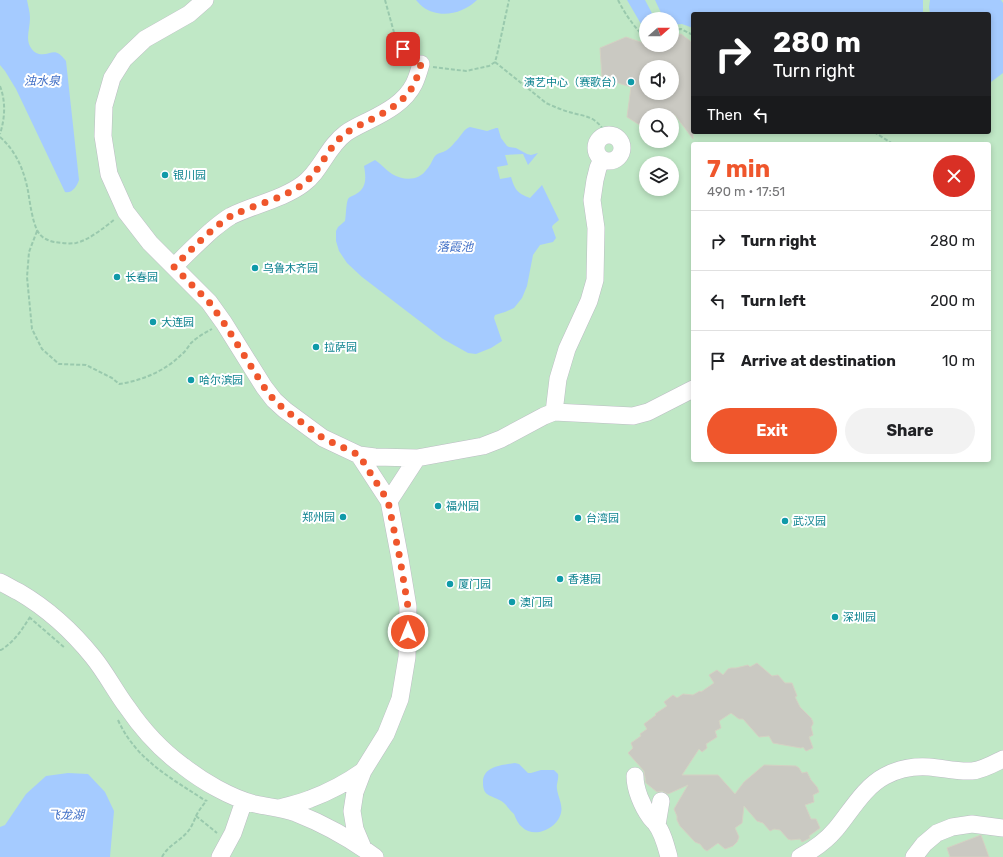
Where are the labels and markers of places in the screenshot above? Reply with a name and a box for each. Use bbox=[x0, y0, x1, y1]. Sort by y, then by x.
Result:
pin bbox=[386, 32, 420, 66]
place label: 演艺中心（赛歌台） bbox=[524, 76, 623, 89]
marker: 演艺中心（赛歌台） bbox=[626, 77, 636, 87]
place label: 银川园 bbox=[173, 169, 206, 182]
marker: 银川园 bbox=[160, 170, 170, 180]
place label: 乌鲁木齐园 bbox=[263, 262, 318, 275]
marker: 乌鲁木齐园 bbox=[250, 263, 260, 273]
place label: 长春园 bbox=[125, 271, 158, 284]
marker: 长春园 bbox=[112, 272, 122, 282]
place label: 大连园 bbox=[161, 316, 194, 329]
marker: 大连园 bbox=[148, 317, 158, 327]
place label: 拉萨园 bbox=[324, 341, 357, 354]
marker: 拉萨园 bbox=[311, 342, 321, 352]
place label: 哈尔滨园 bbox=[199, 374, 243, 387]
marker: 哈尔滨园 bbox=[186, 375, 196, 385]
place label: 福州园 bbox=[446, 500, 479, 513]
marker: 福州园 bbox=[433, 501, 443, 511]
place label: 郑州园 bbox=[302, 511, 335, 524]
marker: 郑州园 bbox=[338, 512, 348, 522]
place label: 台湾园 bbox=[586, 512, 619, 525]
marker: 台湾园 bbox=[573, 513, 583, 523]
place label: 武汉园 bbox=[793, 515, 826, 528]
marker: 武汉园 bbox=[780, 516, 790, 526]
place label: 香港园 bbox=[568, 573, 601, 586]
marker: 香港园 bbox=[555, 574, 565, 584]
place label: 厦门园 bbox=[458, 578, 491, 591]
marker: 厦门园 bbox=[445, 579, 455, 589]
place label: 澳门园 bbox=[520, 596, 553, 609]
marker: 澳门园 bbox=[507, 597, 517, 607]
place label: 深圳园 bbox=[843, 611, 876, 624]
marker: 深圳园 bbox=[830, 612, 840, 622]

